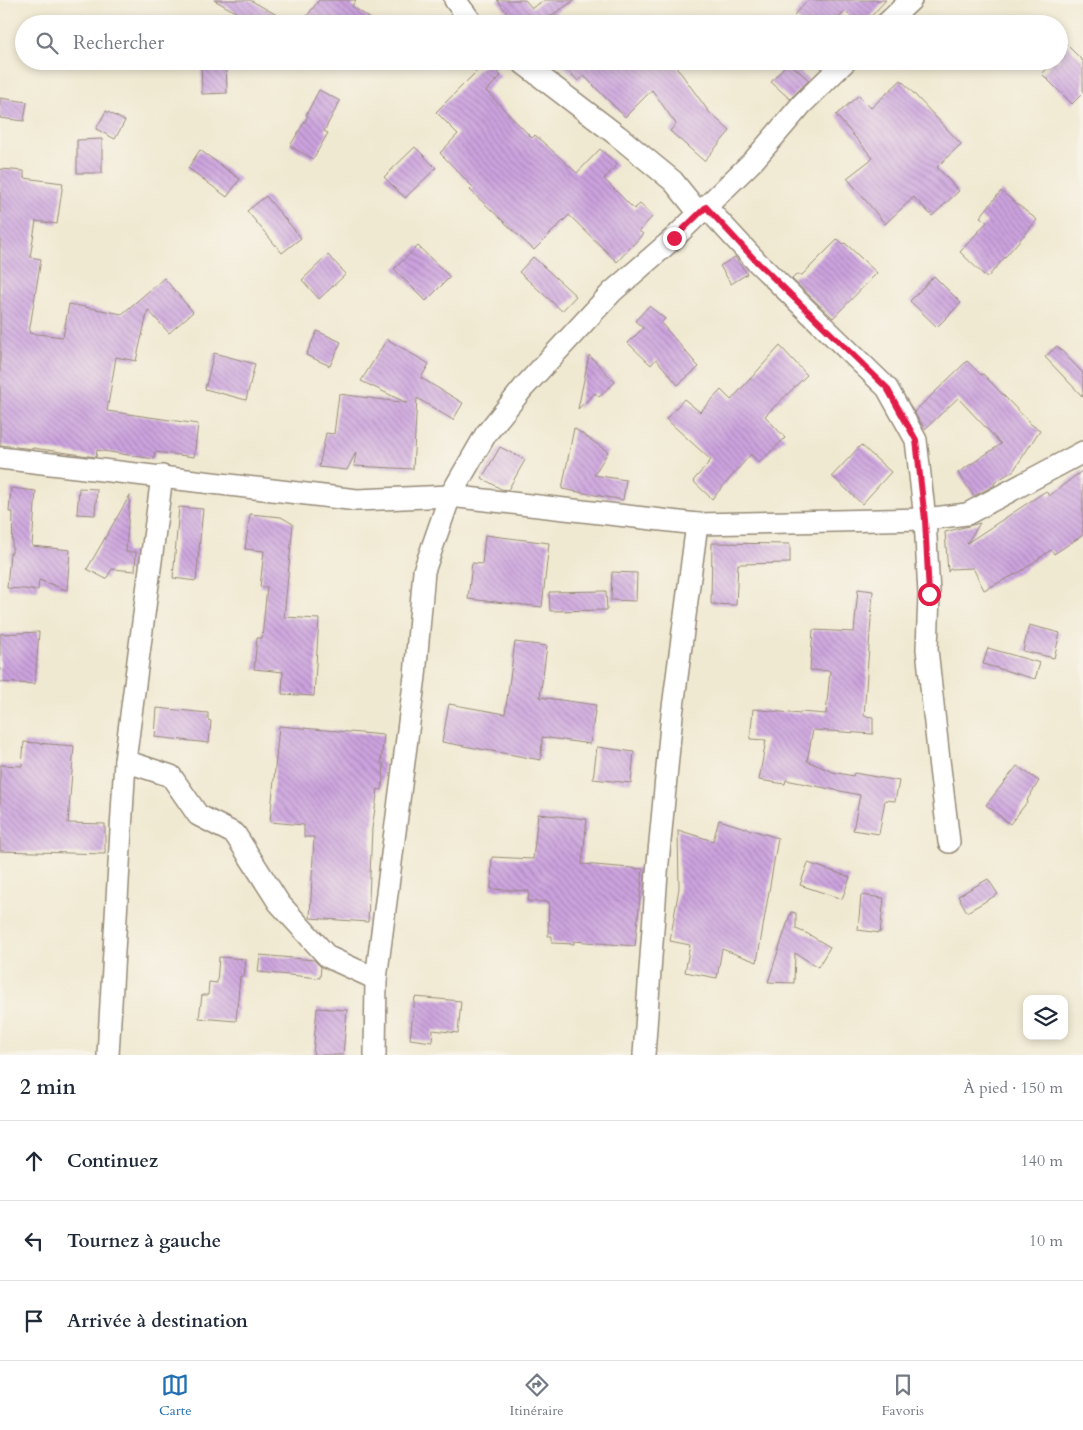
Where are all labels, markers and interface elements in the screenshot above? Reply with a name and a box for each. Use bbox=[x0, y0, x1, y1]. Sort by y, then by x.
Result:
search box bbox=[15, 15, 1068, 70]
icon: search bbox=[33, 29, 61, 57]
text: Rechercher bbox=[73, 30, 164, 56]
route end bbox=[663, 227, 686, 250]
route start bbox=[918, 583, 941, 606]
map controls bbox=[1023, 995, 1068, 1040]
button: layers bbox=[1023, 995, 1068, 1040]
text: 2 min bbox=[20, 1073, 76, 1102]
text: À pied · 150 m bbox=[963, 1077, 1063, 1099]
icon: ahead bbox=[20, 1147, 48, 1175]
text: Continuez bbox=[67, 1148, 158, 1174]
text: 140 m bbox=[1021, 1150, 1063, 1172]
icon: left bbox=[20, 1227, 48, 1255]
text: Tournez à gauche bbox=[67, 1228, 221, 1254]
text: 10 m bbox=[1029, 1230, 1063, 1252]
icon: arrive bbox=[20, 1307, 48, 1335]
text: Arrivée à destination bbox=[67, 1308, 248, 1334]
tab: Carte bbox=[159, 1371, 192, 1420]
tab: Itinéraire bbox=[510, 1371, 564, 1420]
tab: Favoris bbox=[882, 1371, 924, 1420]

